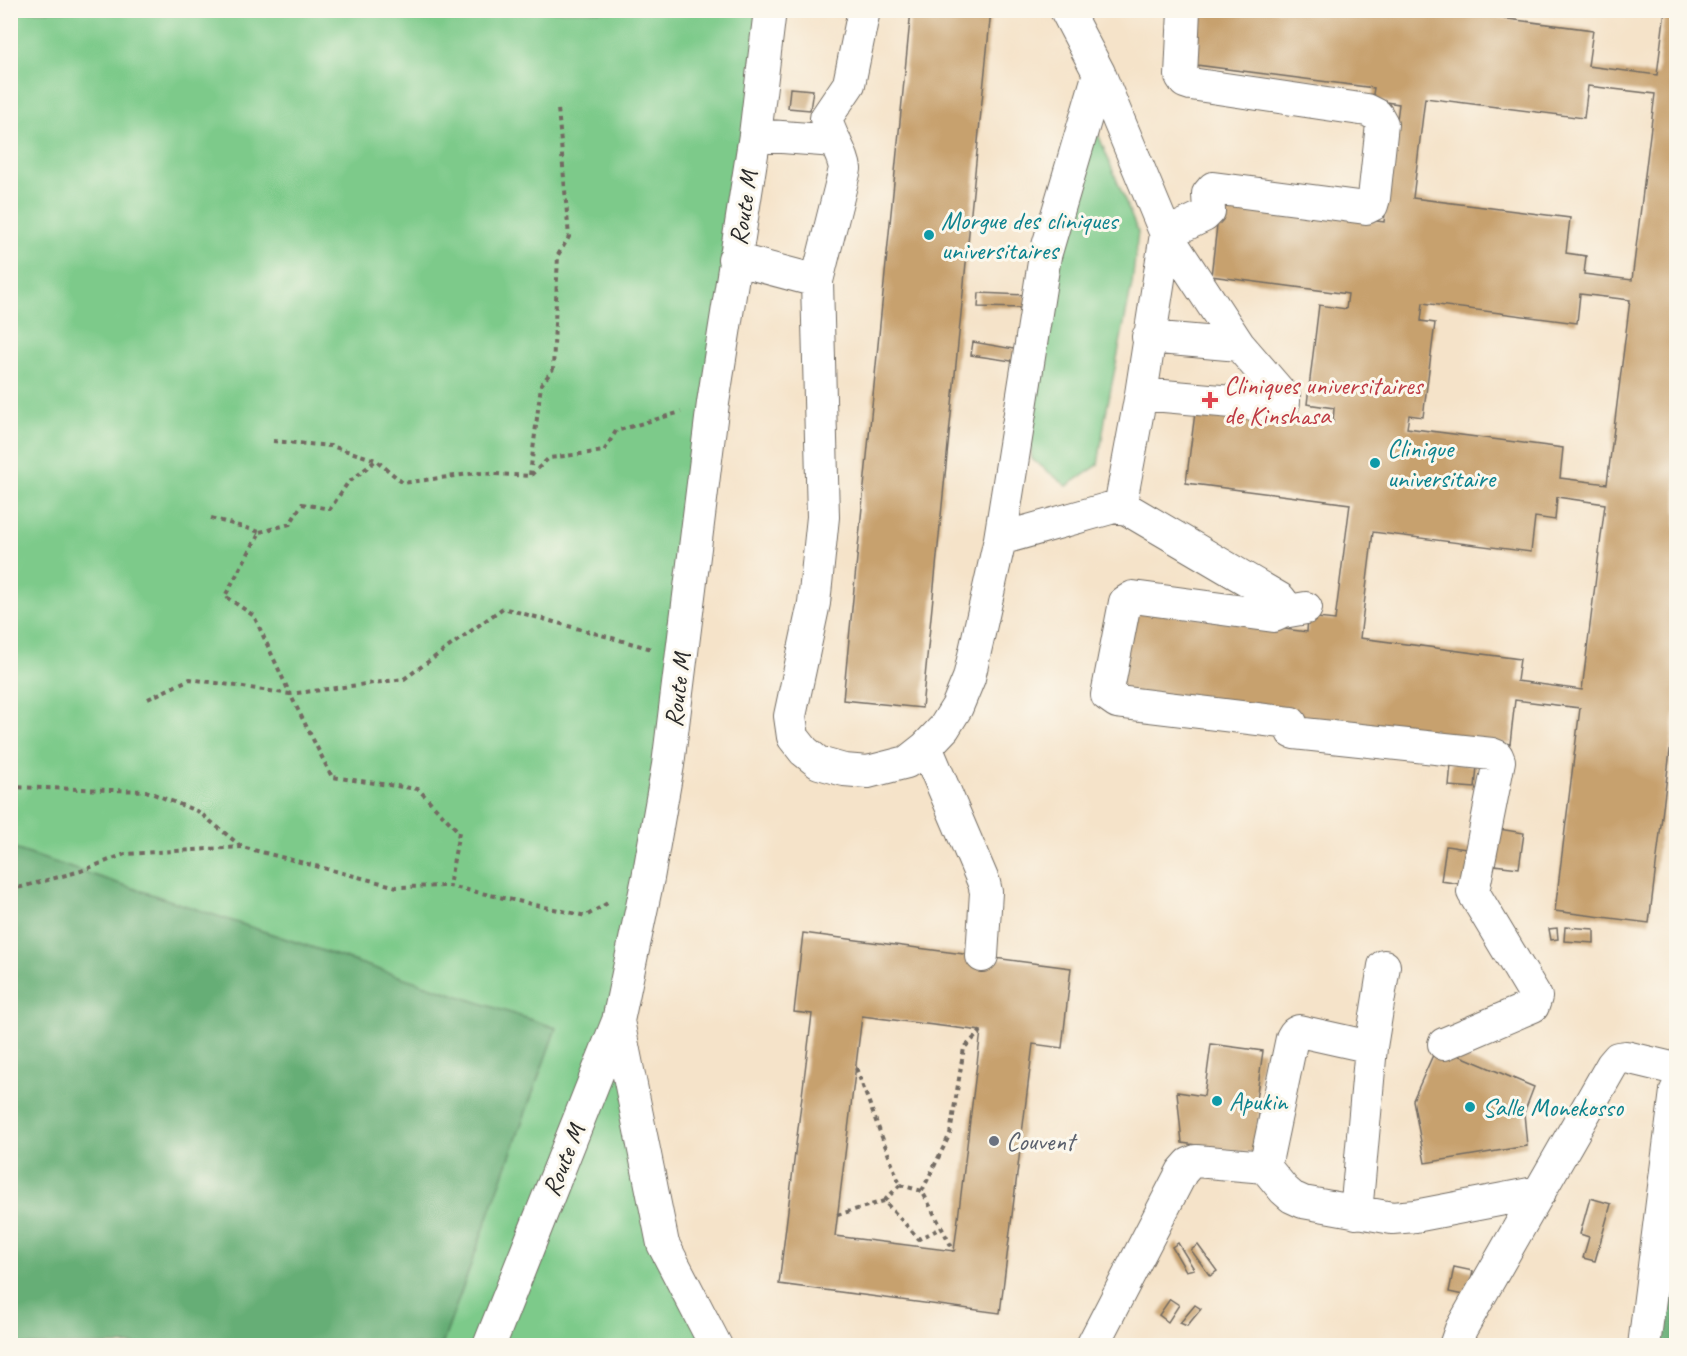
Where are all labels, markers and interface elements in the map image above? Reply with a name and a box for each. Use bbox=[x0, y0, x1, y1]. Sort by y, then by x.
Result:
street label: Route M bbox=[721, 166, 766, 247]
place label: Morgue des cliniques universitaires bbox=[941, 204, 1119, 267]
marker: Morgue des cliniques universitaires bbox=[922, 228, 936, 242]
place label: Cliniques universitaires de Kinshasa bbox=[1224, 369, 1425, 432]
marker: Cliniques universitaires de Kinshasa bbox=[1201, 391, 1219, 409]
place label: Clinique universitaire bbox=[1387, 432, 1498, 495]
marker: Clinique universitaire bbox=[1368, 456, 1382, 470]
street label: Route M bbox=[657, 649, 699, 729]
place label: Apukin bbox=[1229, 1085, 1289, 1118]
place label: Salle Monekosso bbox=[1482, 1091, 1625, 1124]
marker: Apukin bbox=[1210, 1094, 1224, 1108]
marker: Salle Monekosso bbox=[1463, 1100, 1477, 1114]
street label: Route M bbox=[534, 1117, 594, 1201]
place label: Couvent bbox=[1006, 1125, 1078, 1158]
marker: Couvent bbox=[987, 1134, 1001, 1148]

